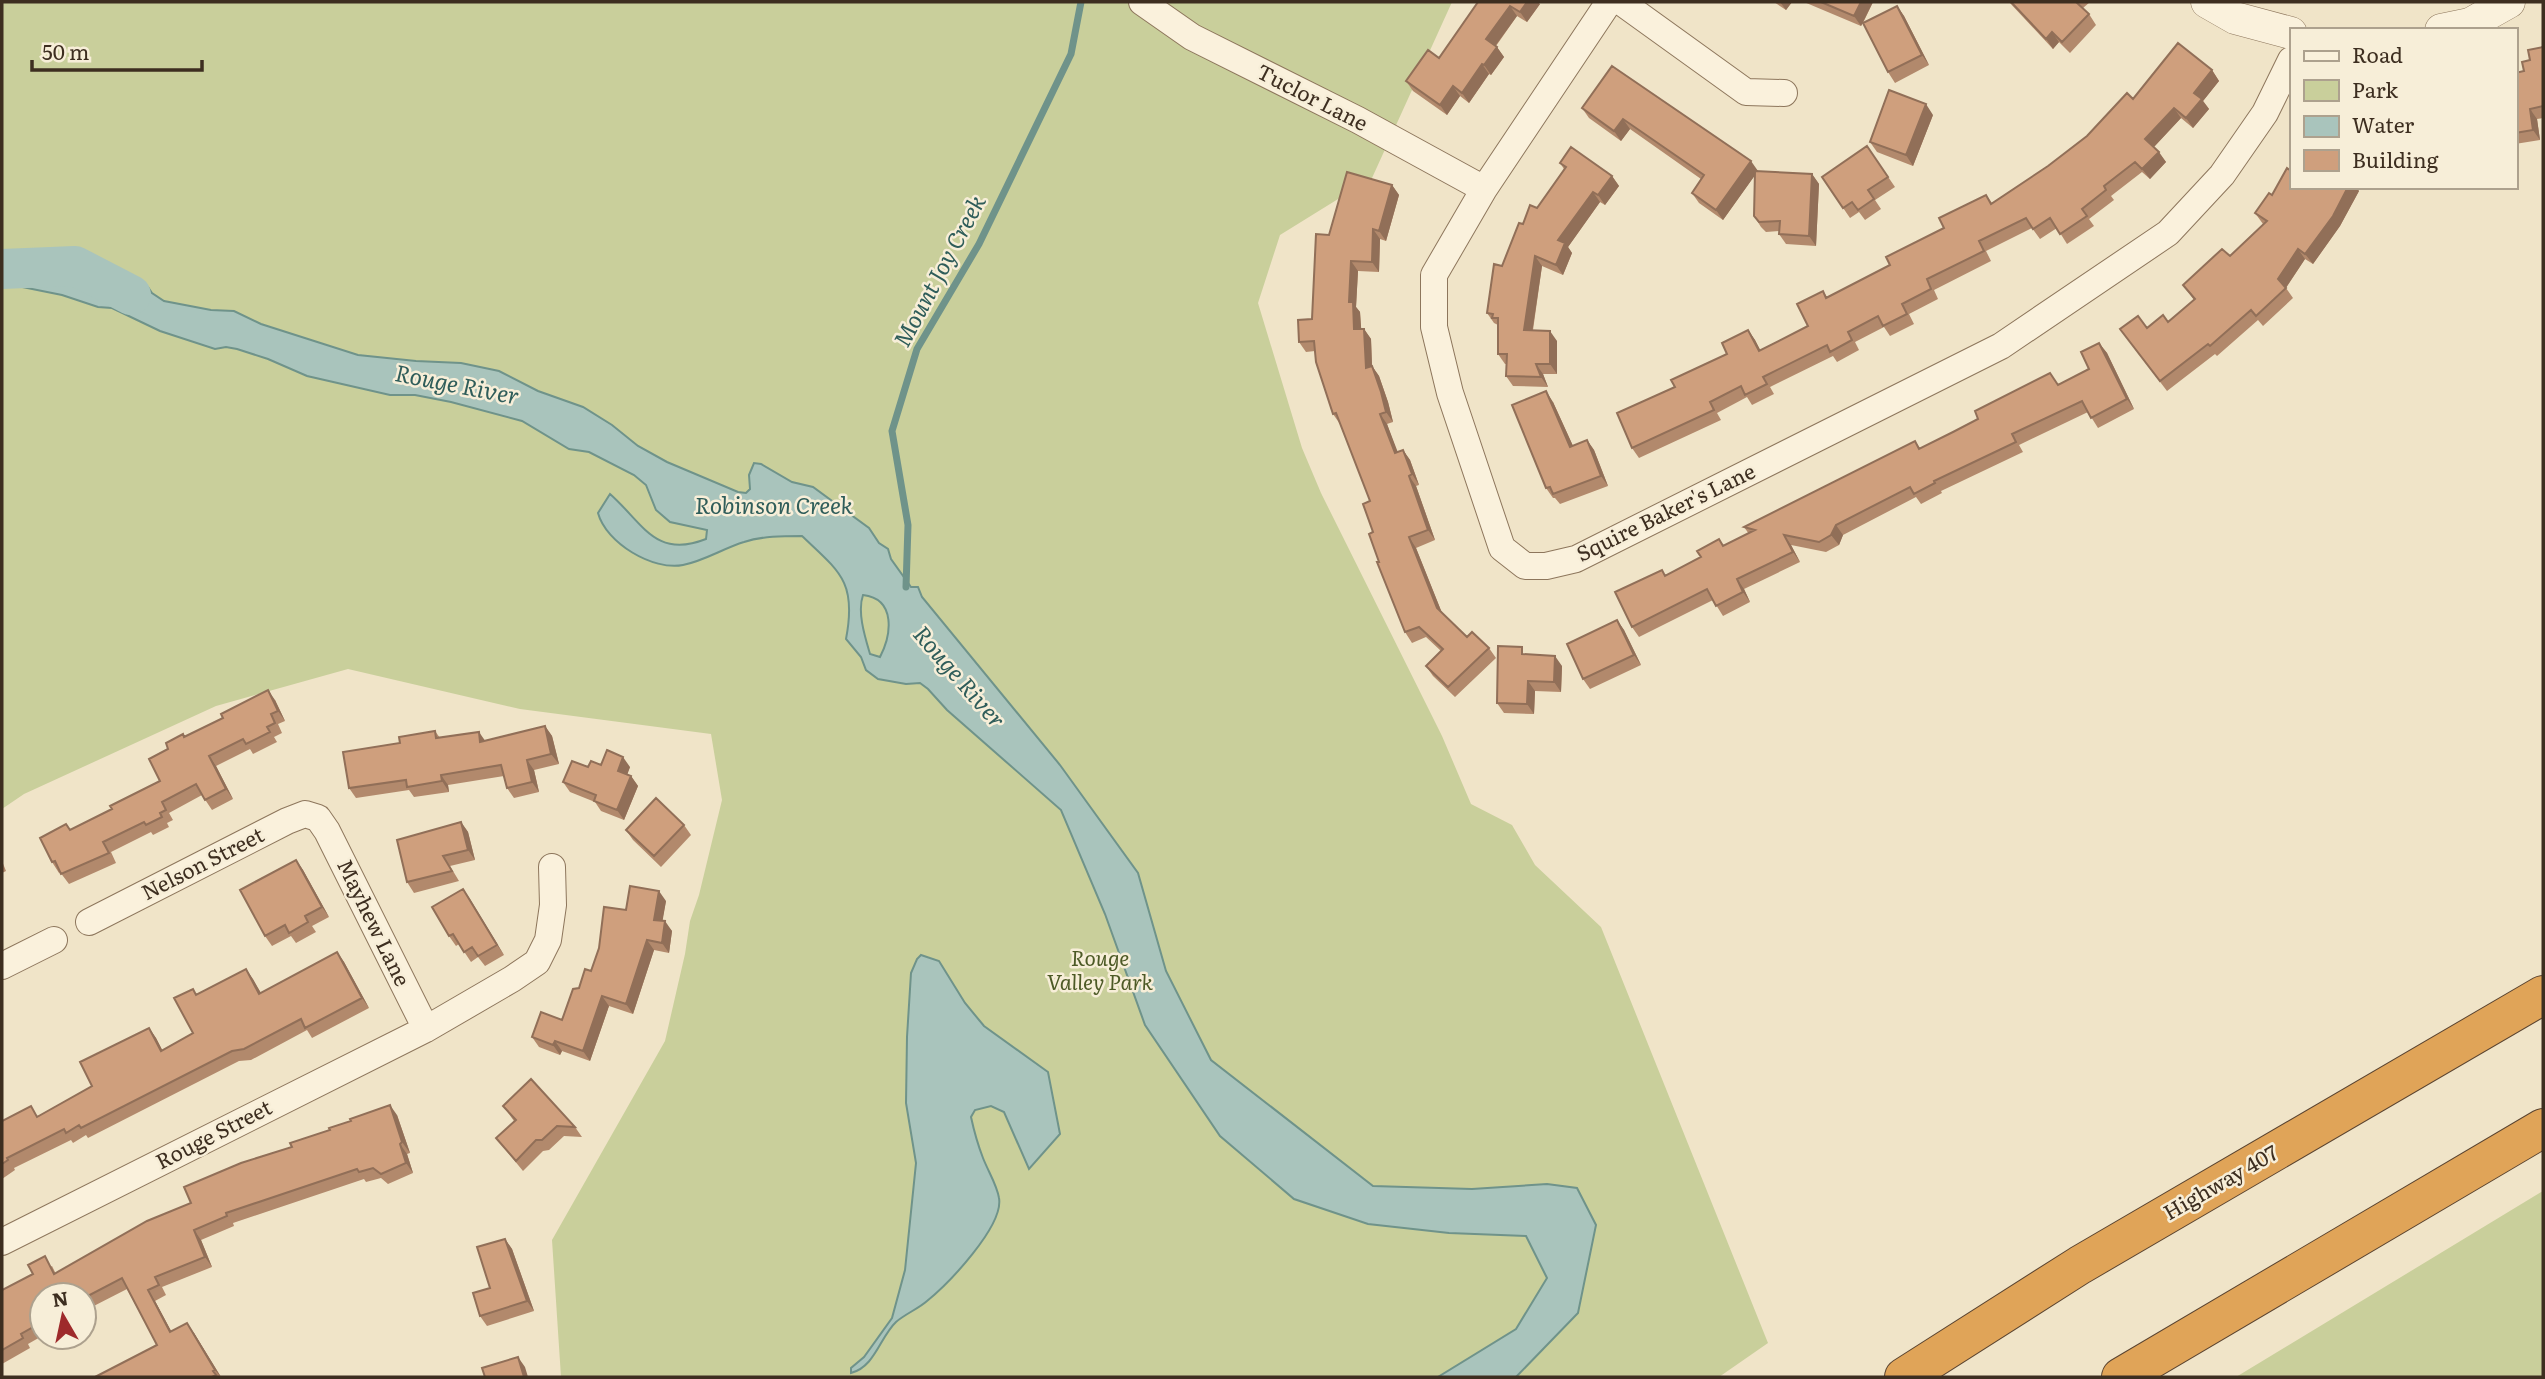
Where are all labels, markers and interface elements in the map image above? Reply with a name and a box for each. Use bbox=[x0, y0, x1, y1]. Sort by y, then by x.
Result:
scale bar bbox=[32, 28, 201, 72]
legend bbox=[2290, 28, 2517, 189]
text: 50 m bbox=[42, 35, 89, 66]
text: Road bbox=[2352, 38, 2403, 69]
street label: Tuclor Lane bbox=[1252, 55, 1374, 137]
text: Park bbox=[2352, 73, 2398, 104]
text: Water bbox=[2352, 108, 2414, 139]
text: Building bbox=[2352, 143, 2439, 174]
water label: Mount Joy Creek bbox=[884, 188, 993, 352]
water label: Rouge River bbox=[392, 354, 522, 412]
street label: Squire Baker's Lane bbox=[1570, 454, 1760, 568]
water label: Robinson Creek bbox=[695, 487, 854, 521]
water label: Rouge River bbox=[906, 617, 1015, 734]
street label: Nelson Street bbox=[135, 817, 269, 906]
street label: Mayhew Lane bbox=[331, 853, 420, 991]
park label: Rouge Valley Park bbox=[1047, 941, 1153, 996]
street label: Rouge Street bbox=[149, 1090, 277, 1175]
street label: Highway 407 bbox=[2157, 1135, 2283, 1226]
north arrow bbox=[28, 1281, 98, 1351]
text: N bbox=[50, 1283, 70, 1313]

